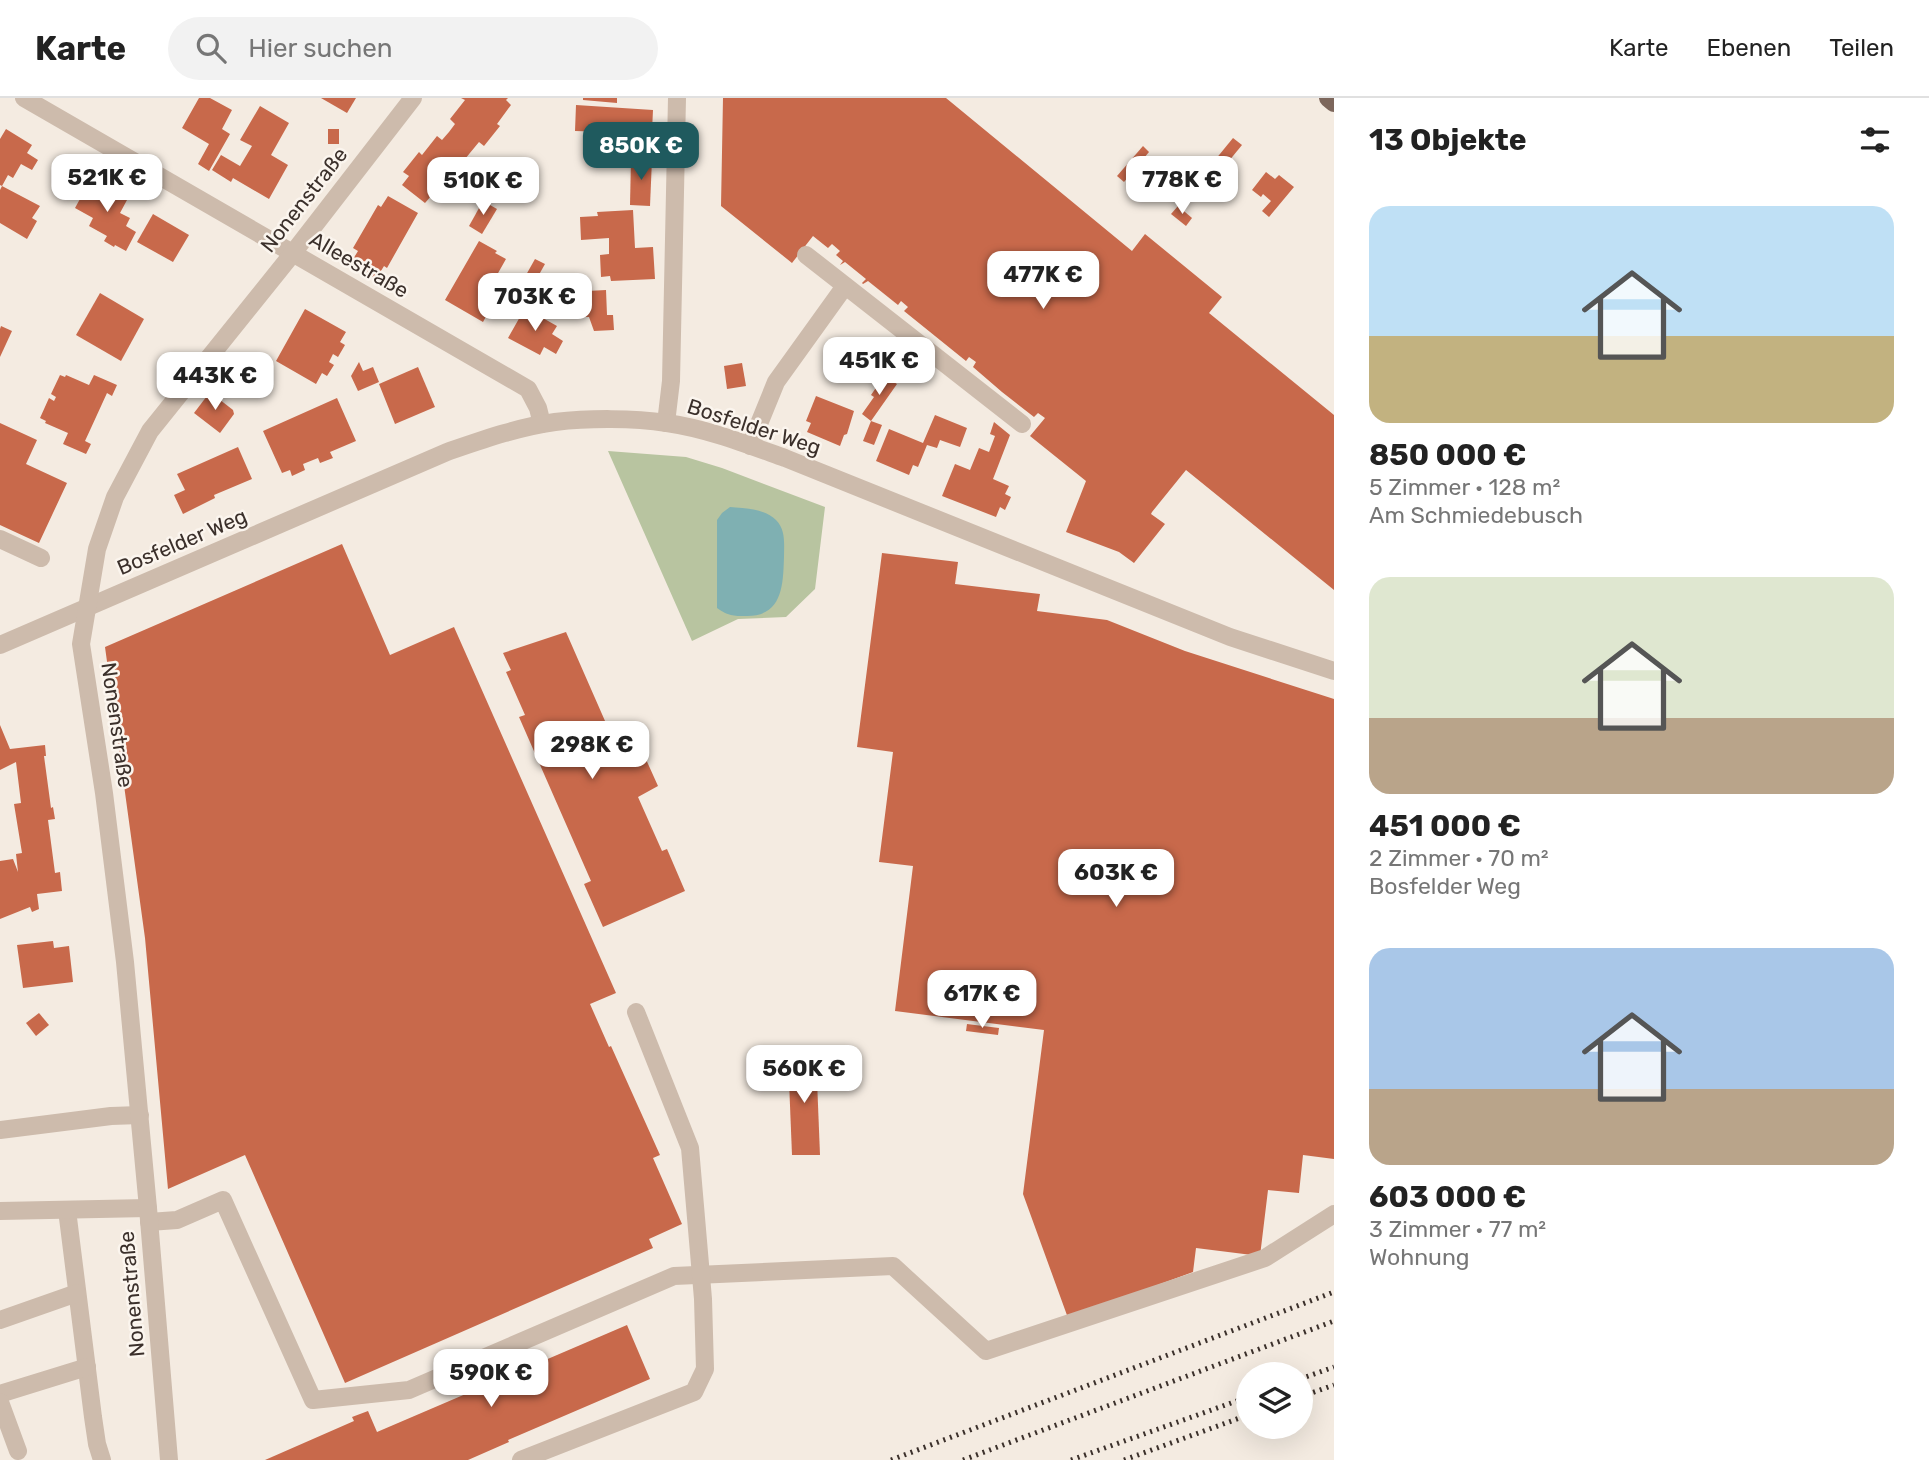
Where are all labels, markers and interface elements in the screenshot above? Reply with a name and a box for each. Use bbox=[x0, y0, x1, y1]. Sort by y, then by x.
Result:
search box bbox=[168, 17, 658, 80]
text: Karte bbox=[35, 29, 126, 68]
icon: search bbox=[192, 29, 230, 67]
text: Hier suchen bbox=[248, 33, 393, 64]
text: Karte bbox=[1609, 34, 1669, 62]
text: Ebenen bbox=[1707, 34, 1791, 62]
text: Teilen bbox=[1829, 34, 1894, 62]
icon: filters bbox=[1856, 121, 1894, 159]
pin: 850K € bbox=[584, 122, 698, 182]
text: 13 Objekte bbox=[1369, 122, 1527, 158]
text: 850K € bbox=[599, 131, 683, 159]
street label: Nonenstraße bbox=[255, 142, 352, 257]
pin: 521K € bbox=[50, 155, 164, 214]
pin: 778K € bbox=[1125, 156, 1239, 216]
pin: 510K € bbox=[426, 158, 540, 217]
text: 521K € bbox=[67, 163, 147, 191]
text: 778K € bbox=[1142, 165, 1222, 193]
text: 510K € bbox=[443, 166, 523, 194]
street label: Alleestraße bbox=[305, 226, 413, 303]
pin: 477K € bbox=[986, 252, 1100, 311]
icon: home bbox=[1569, 252, 1695, 378]
text: 477K € bbox=[1003, 260, 1083, 288]
pin: 703K € bbox=[478, 274, 592, 333]
text: 703K € bbox=[494, 282, 576, 310]
pin: 451K € bbox=[822, 338, 936, 397]
text: 451K € bbox=[839, 346, 919, 374]
pin: 443K € bbox=[158, 352, 272, 412]
text: 443K € bbox=[173, 361, 257, 389]
street label: Bosfelder Weg bbox=[684, 393, 824, 460]
text: 850 000 € bbox=[1369, 437, 1527, 473]
text: 5 Zimmer · 128 m² bbox=[1369, 473, 1560, 501]
text: Am Schmiedebusch bbox=[1369, 501, 1583, 529]
street label: Bosfelder Weg bbox=[113, 503, 251, 580]
icon: home bbox=[1569, 623, 1695, 749]
street label: Nonenstraße bbox=[96, 661, 139, 789]
pin: 298K € bbox=[535, 722, 649, 781]
text: 298K € bbox=[550, 730, 634, 758]
text: 451 000 € bbox=[1369, 808, 1521, 844]
text: 2 Zimmer · 70 m² bbox=[1369, 844, 1549, 872]
pin: 603K € bbox=[1059, 850, 1173, 909]
text: 603K € bbox=[1074, 858, 1158, 886]
text: Bosfelder Weg bbox=[1369, 872, 1521, 900]
pin: 617K € bbox=[925, 970, 1039, 1030]
text: 617K € bbox=[943, 979, 1021, 1007]
icon: home bbox=[1569, 994, 1695, 1120]
pin: 560K € bbox=[747, 1046, 861, 1105]
text: 560K € bbox=[762, 1054, 846, 1082]
text: 603 000 € bbox=[1369, 1179, 1526, 1215]
text: 3 Zimmer · 77 m² bbox=[1369, 1215, 1546, 1243]
street label: Nonenstraße bbox=[114, 1230, 149, 1358]
text: Wohnung bbox=[1369, 1243, 1470, 1271]
pin: 590K € bbox=[434, 1350, 548, 1409]
text: 590K € bbox=[449, 1358, 533, 1386]
map controls bbox=[1236, 1362, 1313, 1439]
button: layers bbox=[1236, 1362, 1313, 1439]

